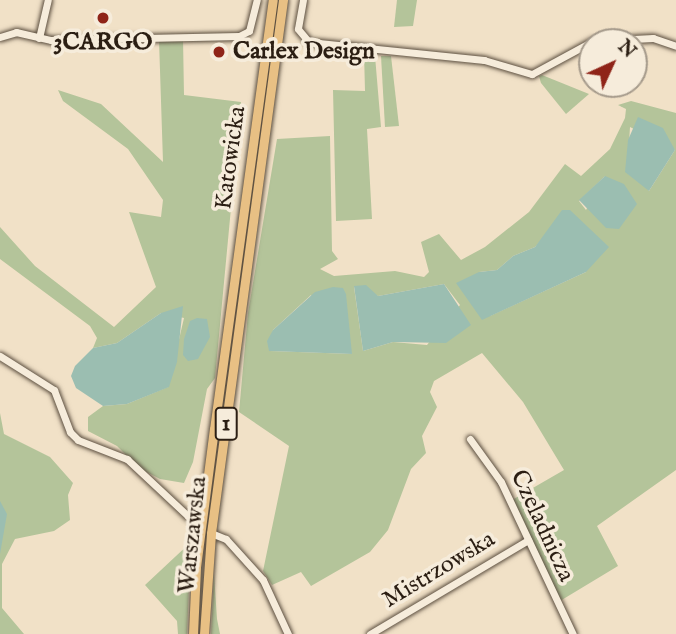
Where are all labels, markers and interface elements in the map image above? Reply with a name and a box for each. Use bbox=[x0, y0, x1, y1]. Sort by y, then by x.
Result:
marker: 3CARGO bbox=[95, 10, 111, 26]
north arrow bbox=[578, 28, 648, 98]
place label: 3CARGO bbox=[54, 29, 152, 57]
text: N bbox=[612, 35, 641, 64]
place label: Carlex Design bbox=[233, 38, 375, 66]
marker: Carlex Design bbox=[211, 44, 227, 60]
street label: Katowicka bbox=[209, 104, 253, 212]
road number: 1 bbox=[214, 404, 238, 444]
street label: Czeladnicza bbox=[504, 466, 580, 586]
street label: Warszawska bbox=[173, 475, 213, 595]
street label: Mistrzowska bbox=[378, 525, 500, 615]

